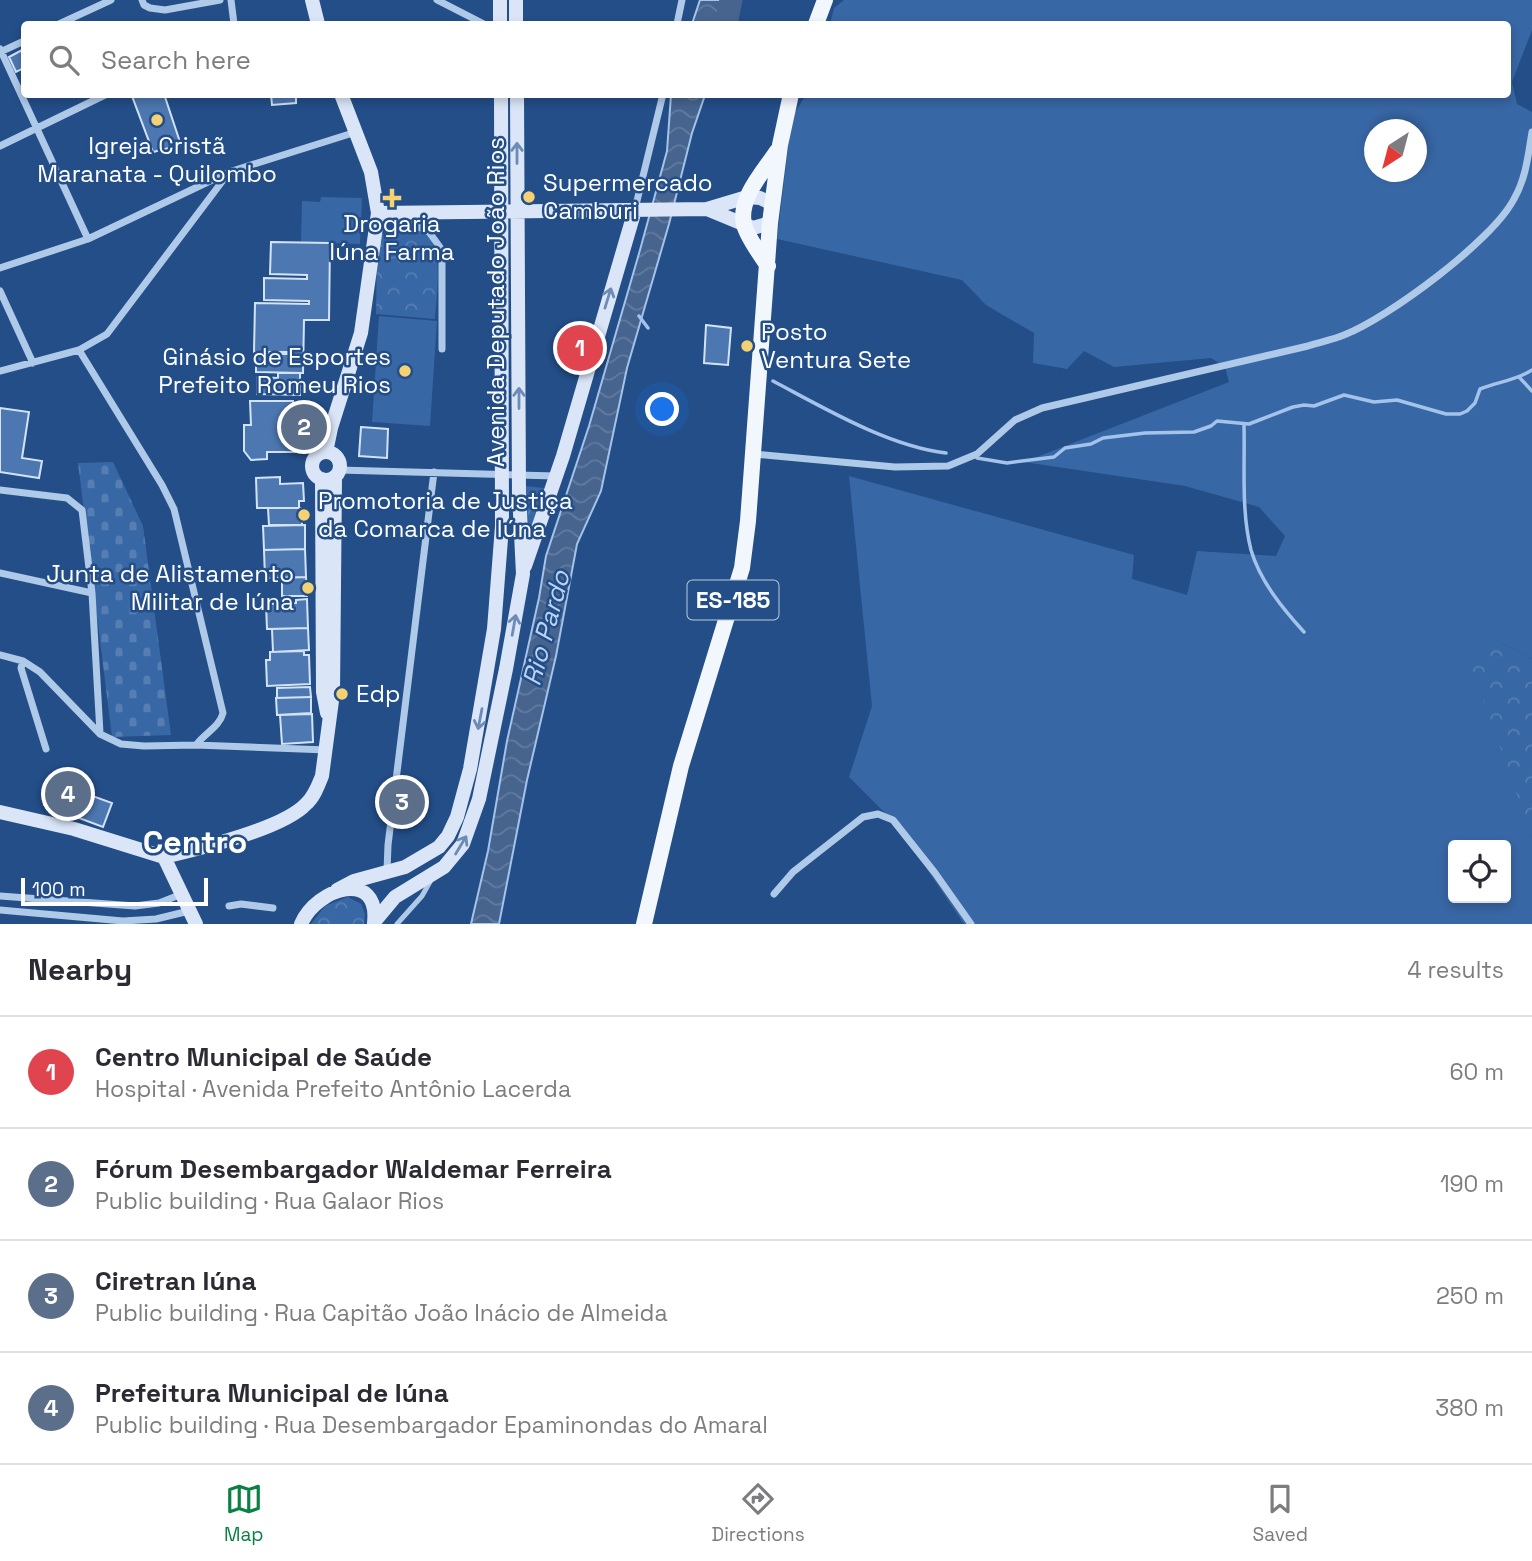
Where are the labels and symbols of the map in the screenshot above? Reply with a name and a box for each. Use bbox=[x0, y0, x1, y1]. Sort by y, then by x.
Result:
marker: Igreja Cristã Maranata - Quilombo bbox=[149, 112, 165, 128]
north arrow bbox=[1364, 119, 1427, 182]
place label: Igreja Cristã Maranata - Quilombo bbox=[37, 130, 277, 189]
street label: Avenida Deputado João Rios bbox=[480, 137, 511, 467]
one-way arrow bbox=[511, 142, 524, 165]
place label: Supermercado Camburi bbox=[543, 167, 713, 226]
marker: Supermercado Camburi bbox=[521, 189, 537, 205]
marker: Drogaria Iúna Farma bbox=[384, 190, 400, 206]
place label: Drogaria Iúna Farma bbox=[329, 208, 455, 267]
one-way arrow bbox=[603, 288, 616, 310]
place label: Posto Ventura Sete bbox=[761, 316, 911, 375]
pin: 1 bbox=[557, 322, 603, 374]
marker: Posto Ventura Sete bbox=[739, 338, 755, 354]
place label: Ginásio de Esportes Prefeito Romeu Rios bbox=[158, 341, 391, 400]
marker: Ginásio de Esportes Prefeito Romeu Rios bbox=[397, 363, 413, 379]
one-way arrow bbox=[512, 387, 526, 410]
your location bbox=[645, 392, 679, 426]
pin: 2 bbox=[281, 401, 327, 453]
place label: Promotoria de Justiça da Comarca de Iúna bbox=[318, 485, 573, 544]
marker: Promotoria de Justiça da Comarca de Iúna bbox=[296, 507, 312, 523]
place label: Junta de Alistamento Militar de Iúna bbox=[46, 558, 294, 617]
water label: Rio Pardo bbox=[514, 566, 578, 689]
marker: Junta de Alistamento Militar de Iúna bbox=[300, 580, 316, 596]
road number: ES-185 bbox=[688, 580, 778, 620]
one-way arrow bbox=[508, 614, 521, 637]
place label: Edp bbox=[356, 678, 400, 709]
marker: Edp bbox=[334, 686, 350, 702]
one-way arrow bbox=[472, 707, 486, 730]
pin: 4 bbox=[45, 768, 91, 820]
pin: 3 bbox=[379, 776, 425, 828]
district label: Centro bbox=[143, 822, 247, 862]
one-way arrow bbox=[455, 836, 469, 856]
scale bar bbox=[21, 875, 208, 907]

